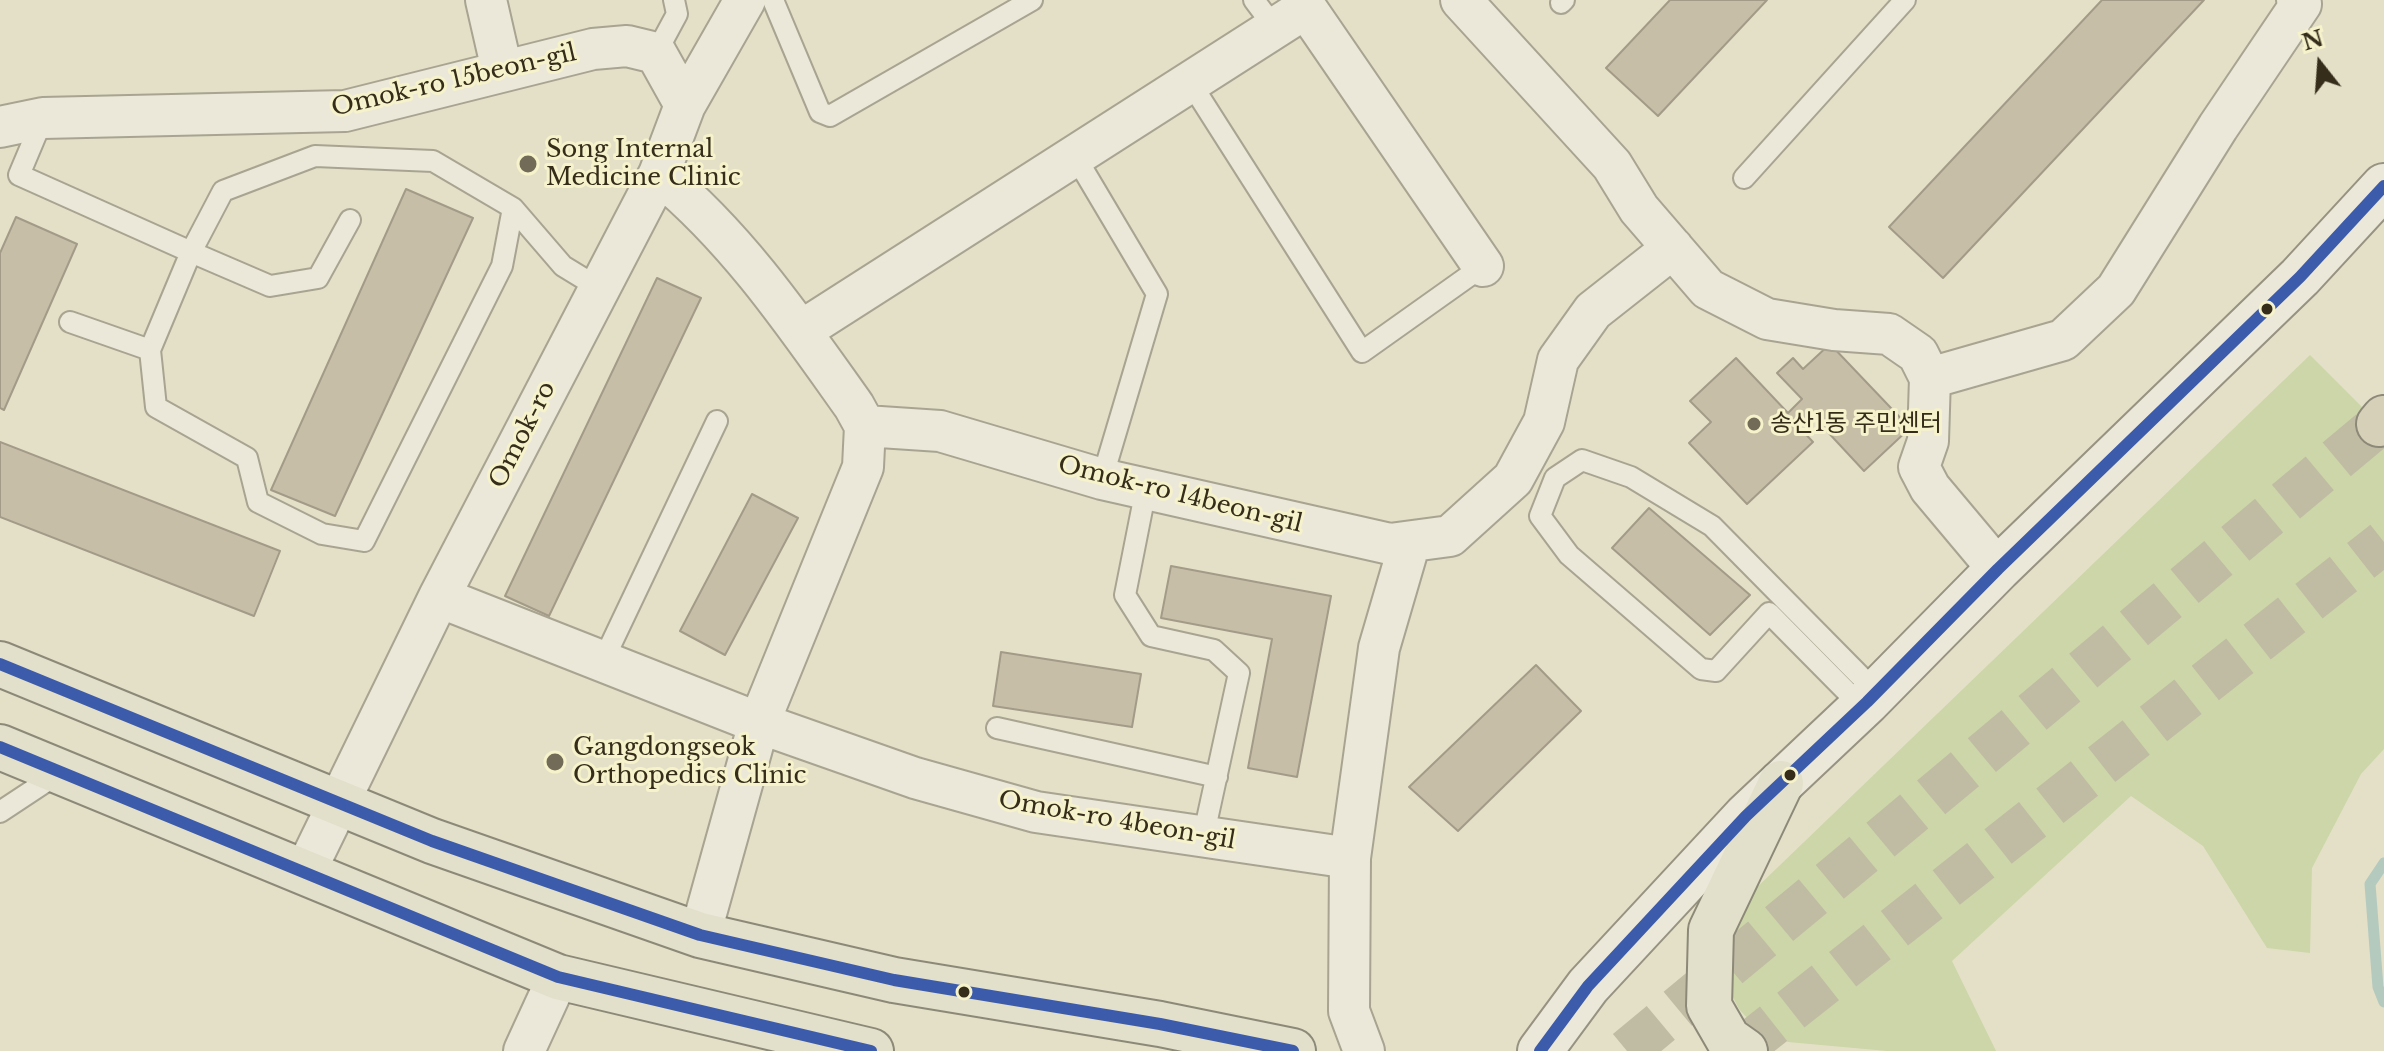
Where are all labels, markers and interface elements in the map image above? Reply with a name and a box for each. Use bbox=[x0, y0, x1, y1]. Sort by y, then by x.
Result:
north arrow bbox=[2280, 24, 2360, 104]
text: N bbox=[2299, 25, 2327, 57]
street label: Omok-ro 15beon-gil bbox=[329, 39, 579, 123]
place label: Song Internal Medicine Clinic bbox=[546, 136, 741, 192]
marker: Song Internal Medicine Clinic bbox=[517, 153, 539, 175]
unlabelled marker bbox=[2259, 301, 2275, 317]
street label: Omok-ro bbox=[484, 377, 562, 493]
place label: 송산1동 주민센터 bbox=[1770, 410, 1942, 438]
marker: 송산1동 주민센터 bbox=[1745, 415, 1763, 433]
street label: Omok-ro 14beon-gil bbox=[1055, 451, 1305, 539]
place label: Gangdongseok Orthopedics Clinic bbox=[573, 734, 806, 790]
marker: Gangdongseok Orthopedics Clinic bbox=[544, 751, 566, 773]
unlabelled marker bbox=[1782, 767, 1798, 783]
street label: Omok-ro 4beon-gil bbox=[996, 786, 1238, 856]
unlabelled marker bbox=[956, 984, 972, 1000]

